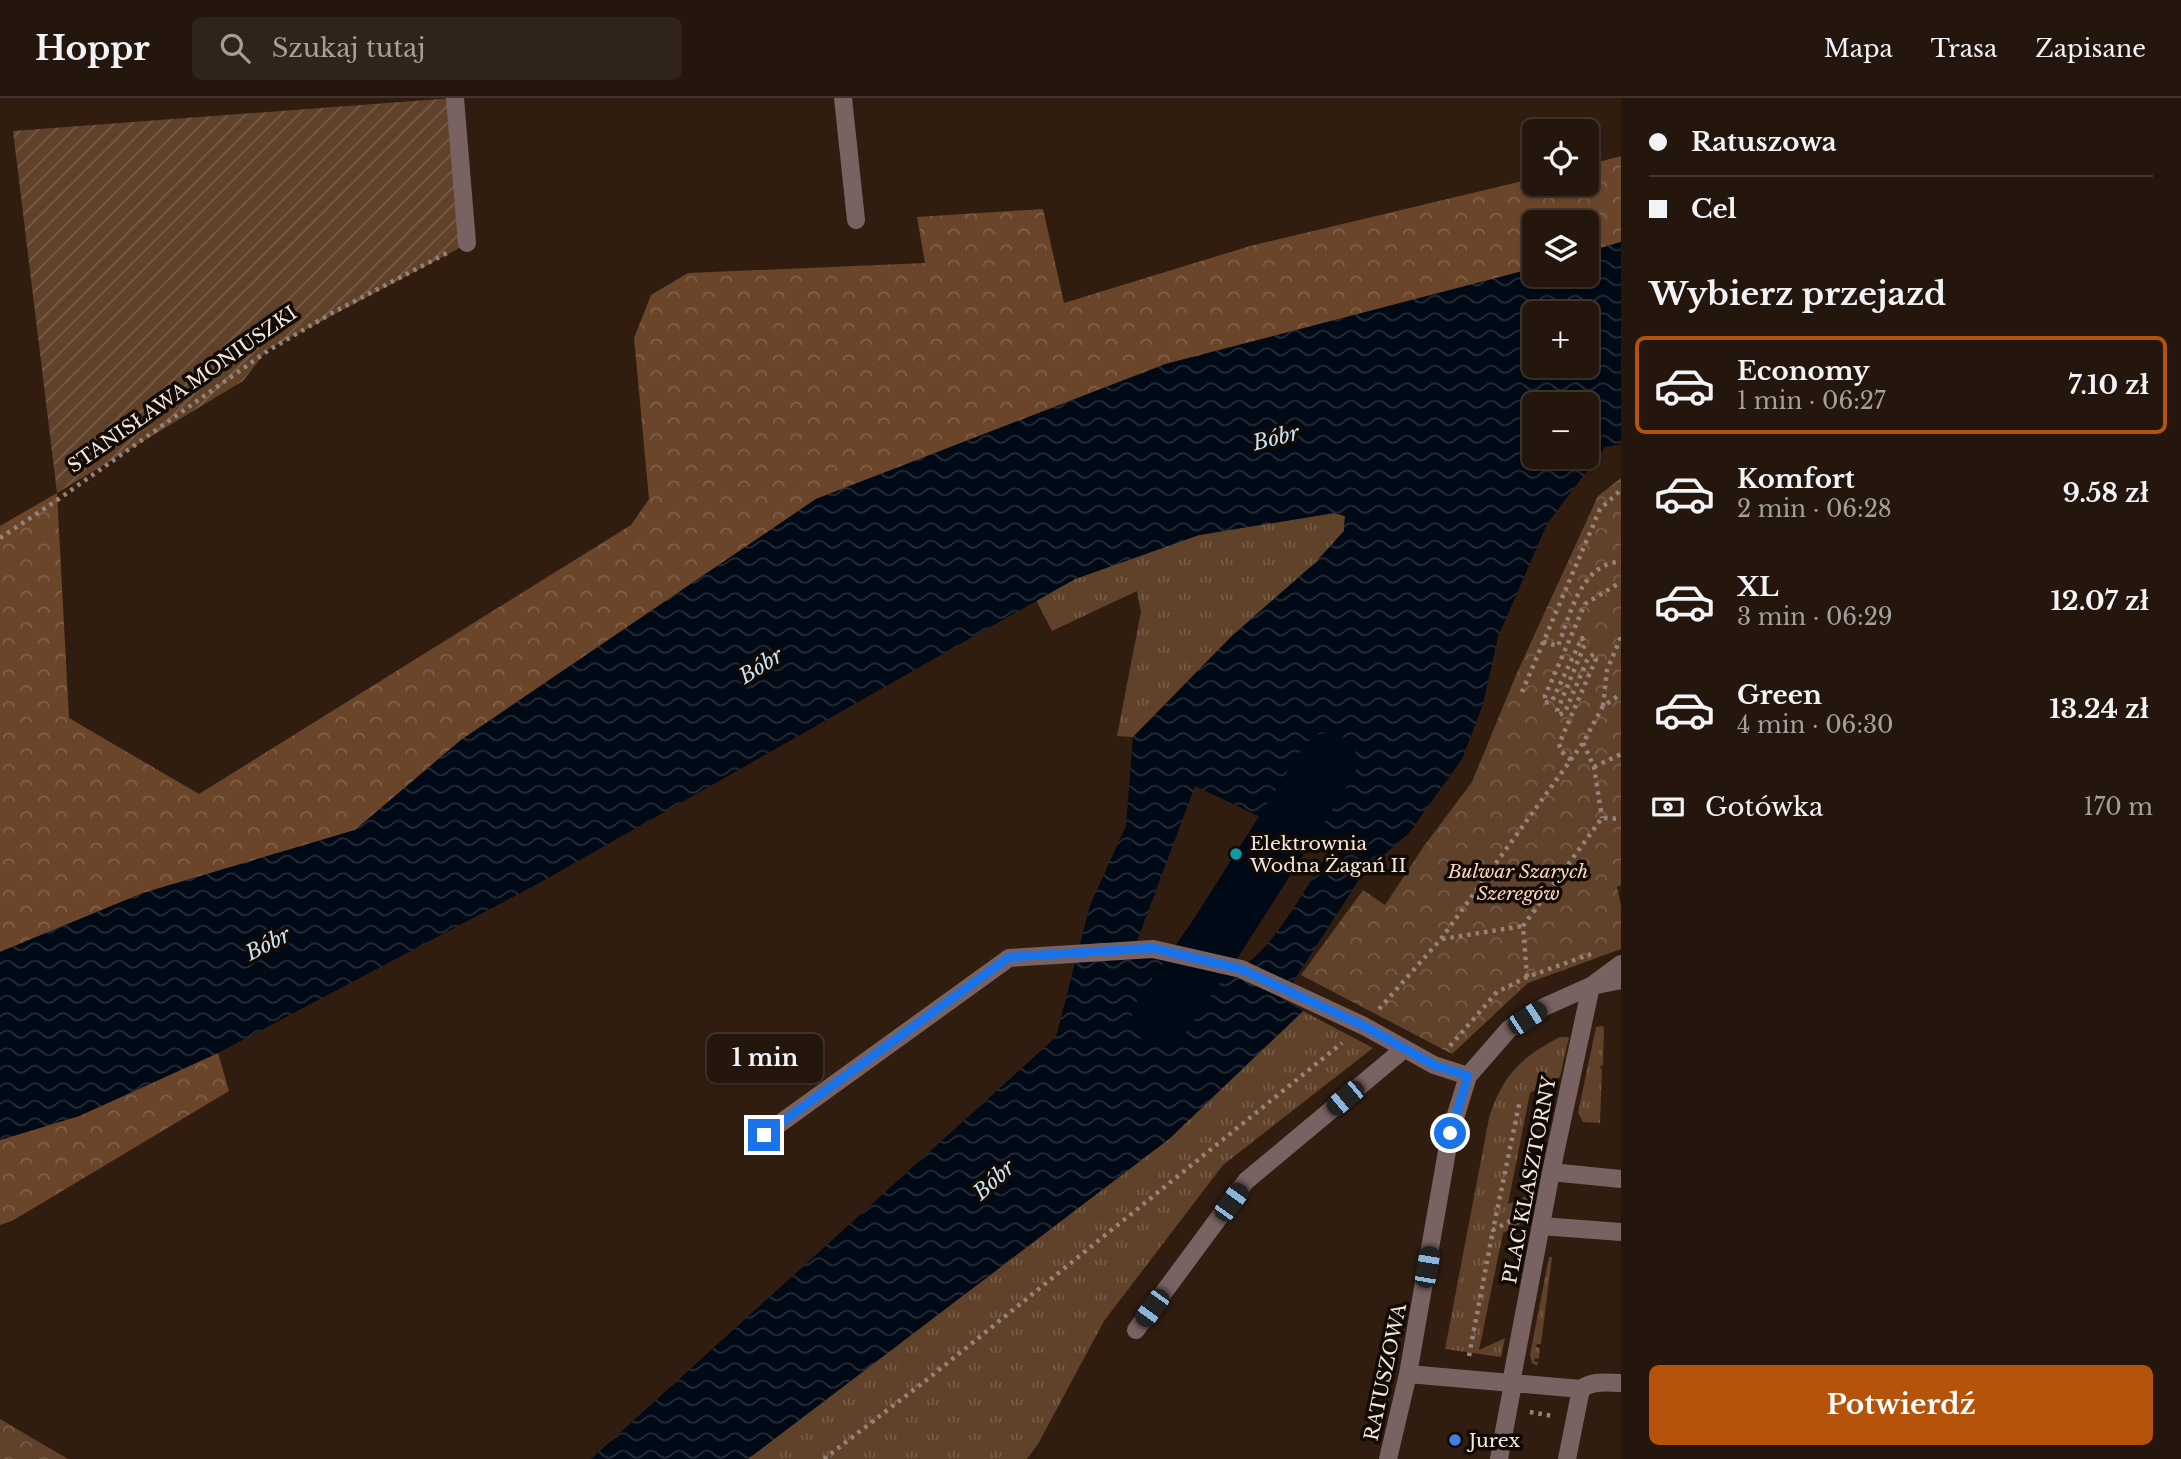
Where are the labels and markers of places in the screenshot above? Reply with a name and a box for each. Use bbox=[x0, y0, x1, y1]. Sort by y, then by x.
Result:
place label: Elektrownia Wodna Żagań II bbox=[1249, 832, 1406, 877]
marker: Elektrownia Wodna Żagań II bbox=[1228, 846, 1244, 862]
place label: Jurex bbox=[1466, 1429, 1520, 1452]
marker: Jurex bbox=[1447, 1432, 1463, 1448]

